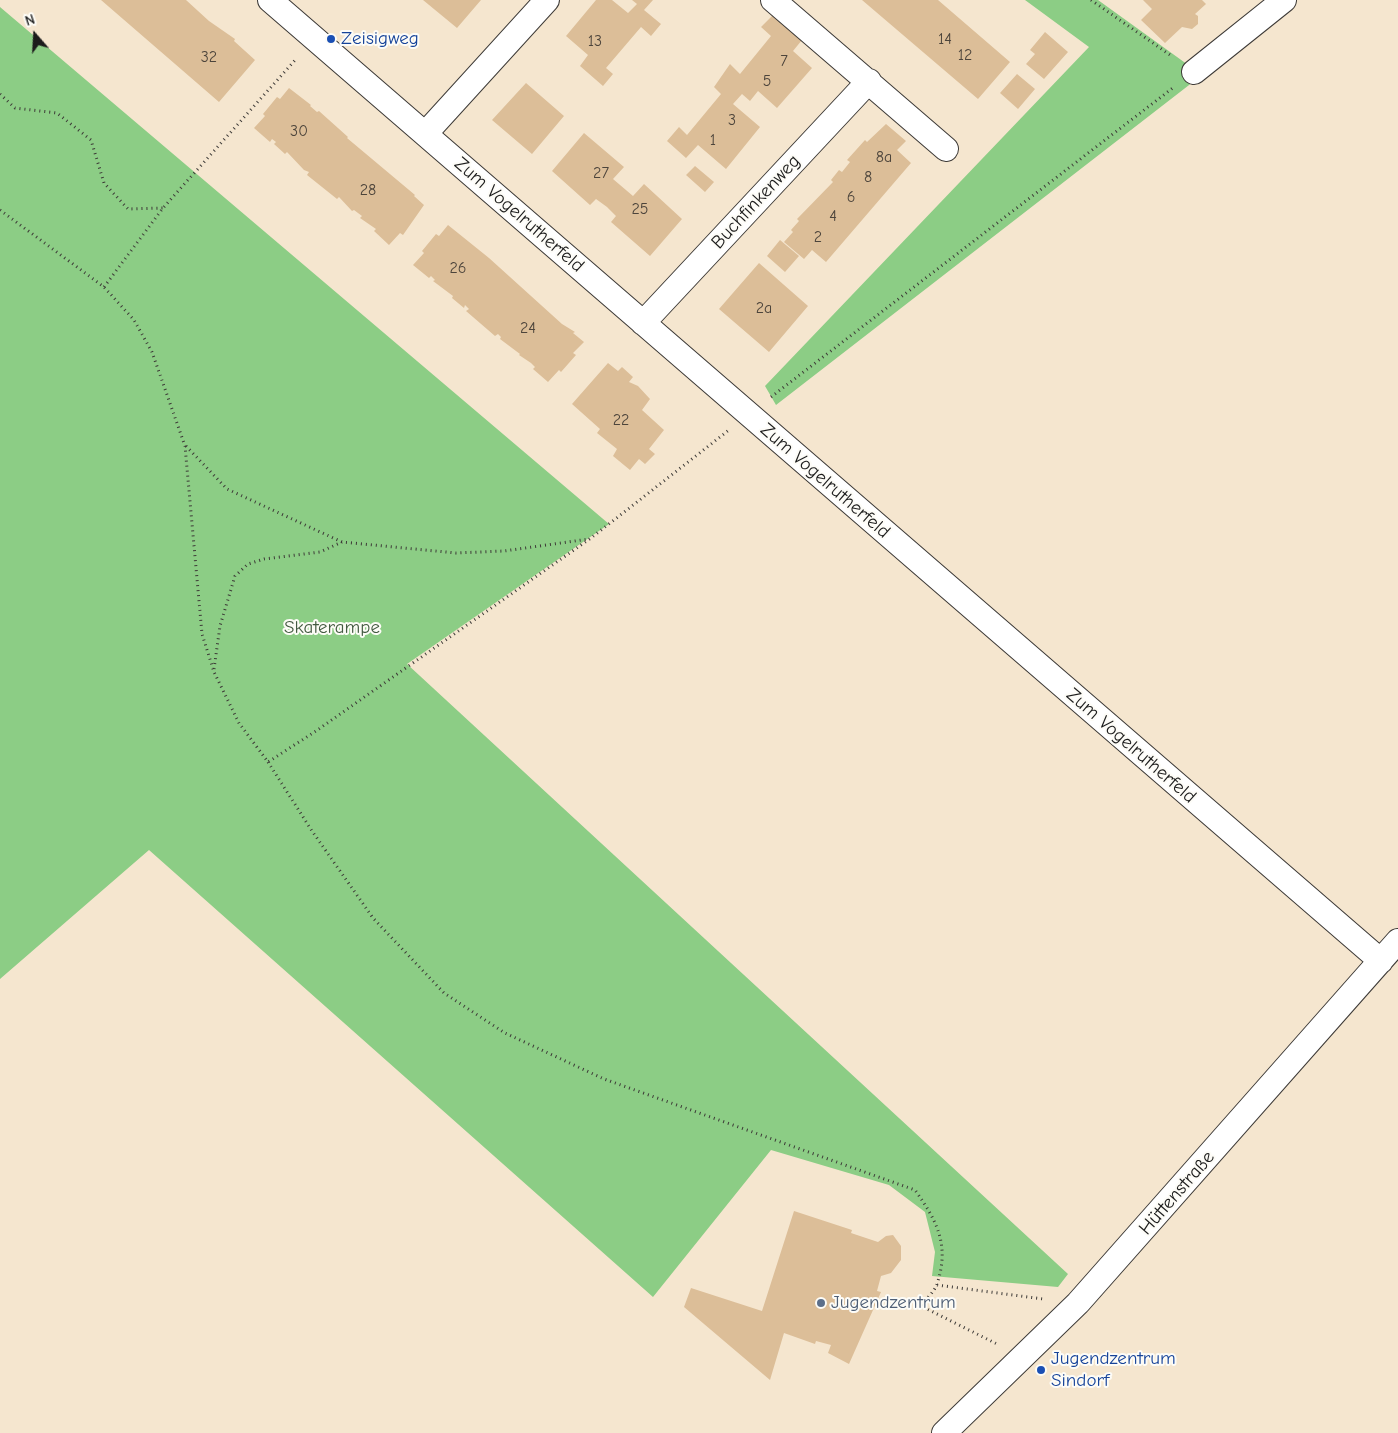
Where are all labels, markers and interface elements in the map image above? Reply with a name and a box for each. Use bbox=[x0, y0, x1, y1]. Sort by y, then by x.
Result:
north arrow bbox=[10, 10, 60, 60]
text: N bbox=[23, 11, 37, 30]
place label: Zeisigweg bbox=[341, 28, 419, 50]
house number: 14 bbox=[938, 29, 952, 49]
house number: 13 bbox=[588, 31, 602, 51]
marker: Zeisigweg bbox=[325, 33, 337, 45]
house number: 12 bbox=[958, 45, 972, 65]
house number: 32 bbox=[201, 47, 217, 67]
house number: 7 bbox=[780, 51, 788, 71]
house number: 5 bbox=[763, 71, 771, 91]
house number: 3 bbox=[728, 110, 736, 130]
house number: 30 bbox=[290, 121, 308, 141]
house number: 1 bbox=[710, 130, 716, 150]
house number: 8a bbox=[876, 147, 892, 167]
street label: Buchfinkenweg bbox=[707, 150, 805, 254]
street label: Zum Vogelrutherfeld bbox=[450, 152, 588, 278]
house number: 27 bbox=[593, 163, 609, 183]
house number: 8 bbox=[864, 167, 872, 187]
house number: 28 bbox=[360, 180, 376, 200]
house number: 6 bbox=[847, 187, 855, 207]
house number: 25 bbox=[631, 199, 649, 219]
house number: 4 bbox=[829, 206, 837, 226]
house number: 2 bbox=[814, 227, 822, 247]
house number: 26 bbox=[449, 258, 467, 278]
house number: 2a bbox=[756, 298, 772, 318]
house number: 24 bbox=[520, 318, 536, 338]
house number: 22 bbox=[613, 410, 629, 430]
street label: Zum Vogelrutherfeld bbox=[756, 418, 894, 544]
park label: Skaterampe bbox=[284, 617, 380, 639]
street label: Zum Vogelrutherfeld bbox=[1062, 683, 1200, 809]
street label: Hüttenstraße bbox=[1134, 1146, 1220, 1240]
place label: Jugendzentrum bbox=[831, 1292, 956, 1314]
marker: Jugendzentrum bbox=[815, 1297, 827, 1309]
place label: Jugendzentrum Sindorf bbox=[1051, 1348, 1176, 1392]
marker: Jugendzentrum Sindorf bbox=[1035, 1364, 1047, 1376]

